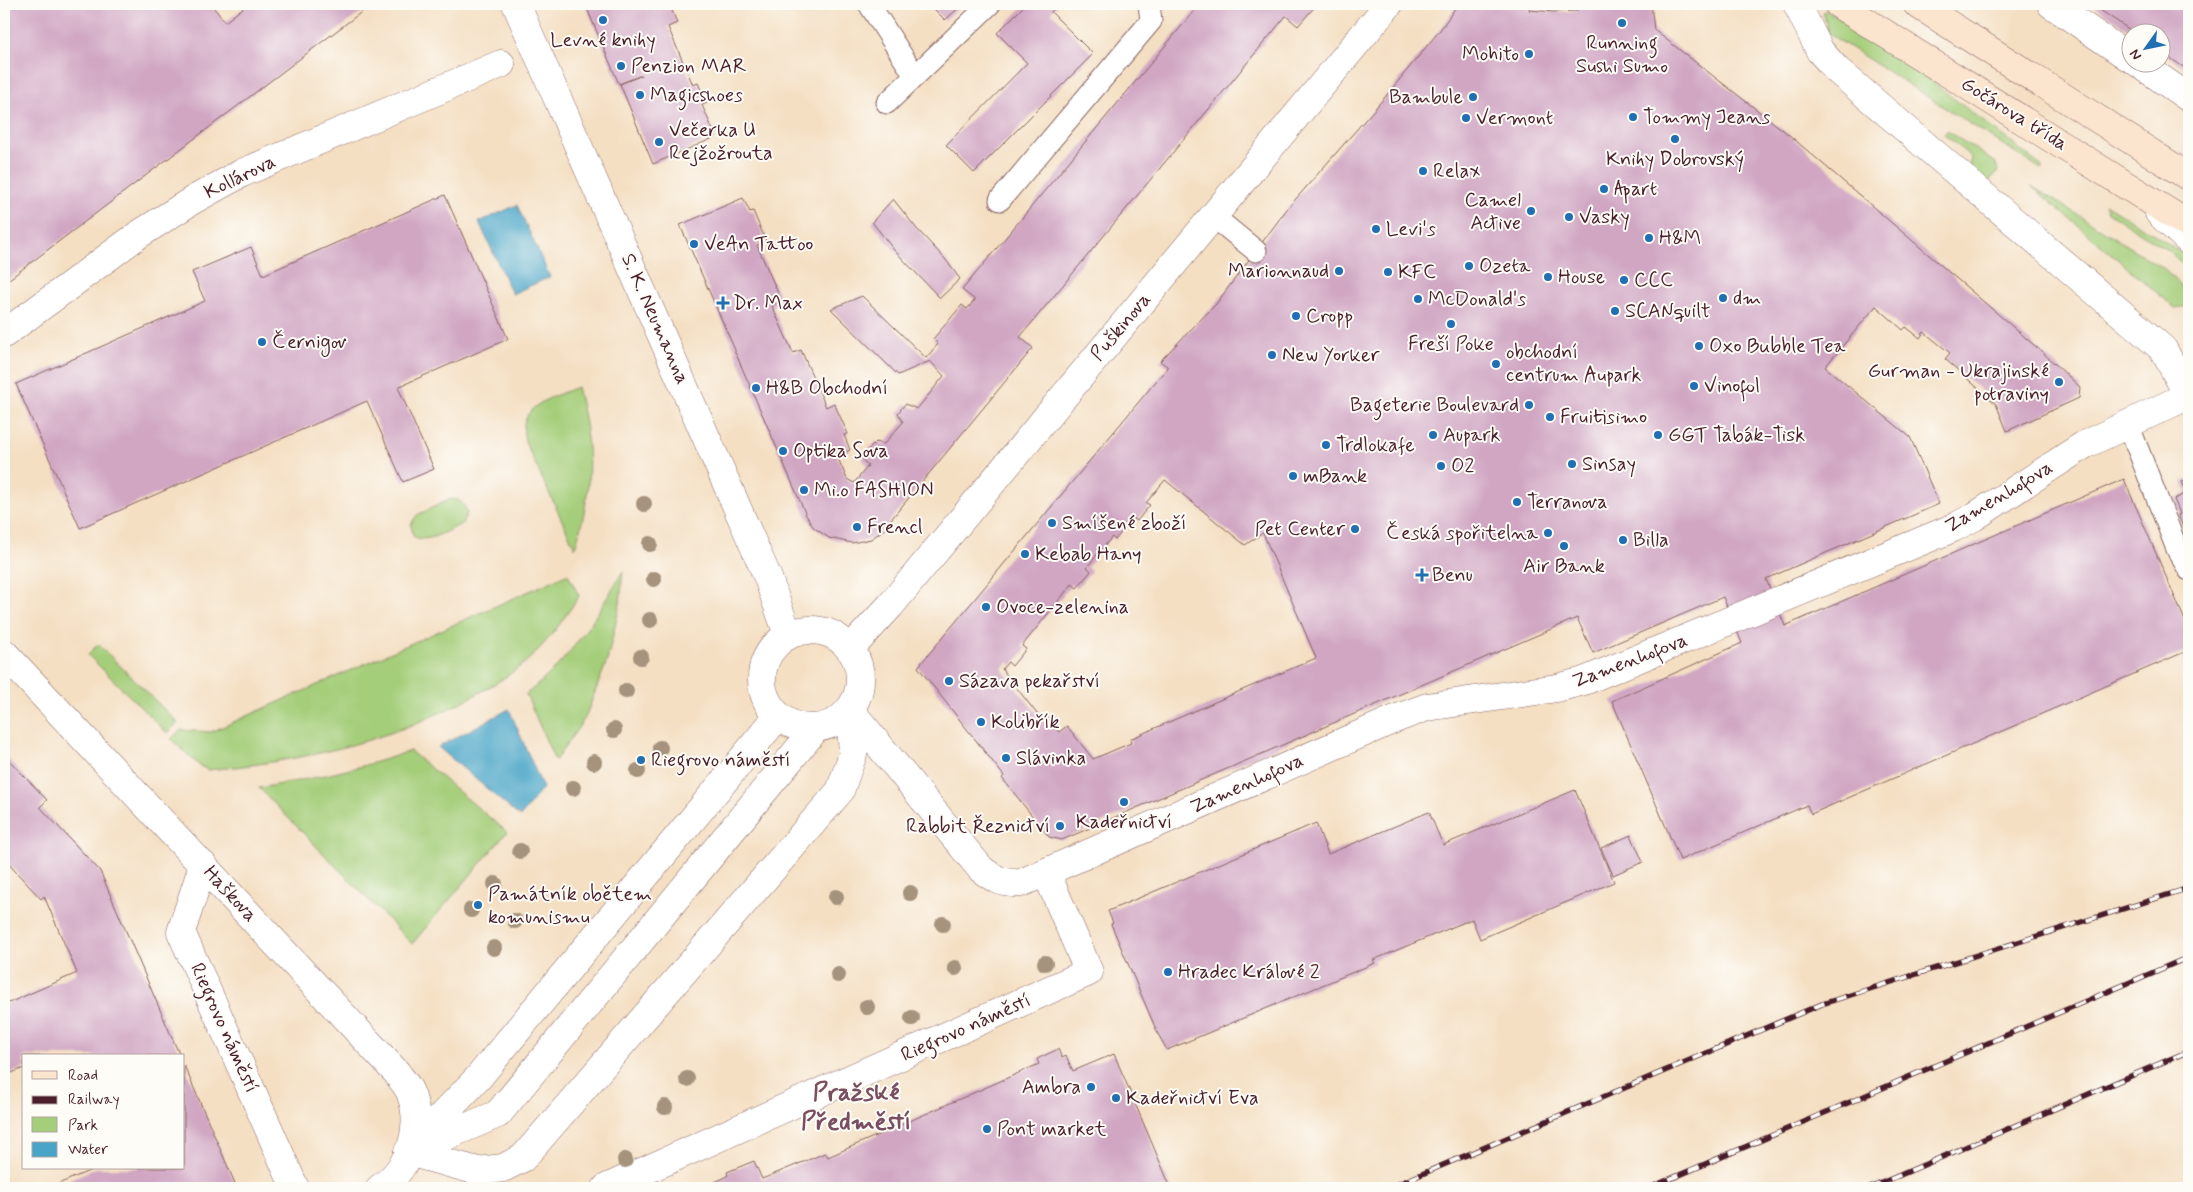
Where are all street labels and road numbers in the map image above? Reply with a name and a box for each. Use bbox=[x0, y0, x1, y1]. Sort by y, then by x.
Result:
street label: Gočárova třída bbox=[1956, 71, 2072, 157]
street label: Kollárova bbox=[200, 148, 280, 206]
street label: S. K. Neumanna bbox=[614, 249, 696, 389]
street label: Puškinova bbox=[1085, 287, 1157, 367]
street label: Zamenhofova bbox=[1940, 454, 2059, 541]
street label: Zamenhofova bbox=[1569, 627, 1692, 697]
street label: Zamenhofova bbox=[1186, 747, 1309, 823]
street label: Haškova bbox=[197, 860, 263, 928]
street label: Riegrovo náměstí bbox=[181, 959, 265, 1098]
street label: Riegrovo náměstí bbox=[897, 987, 1036, 1071]

